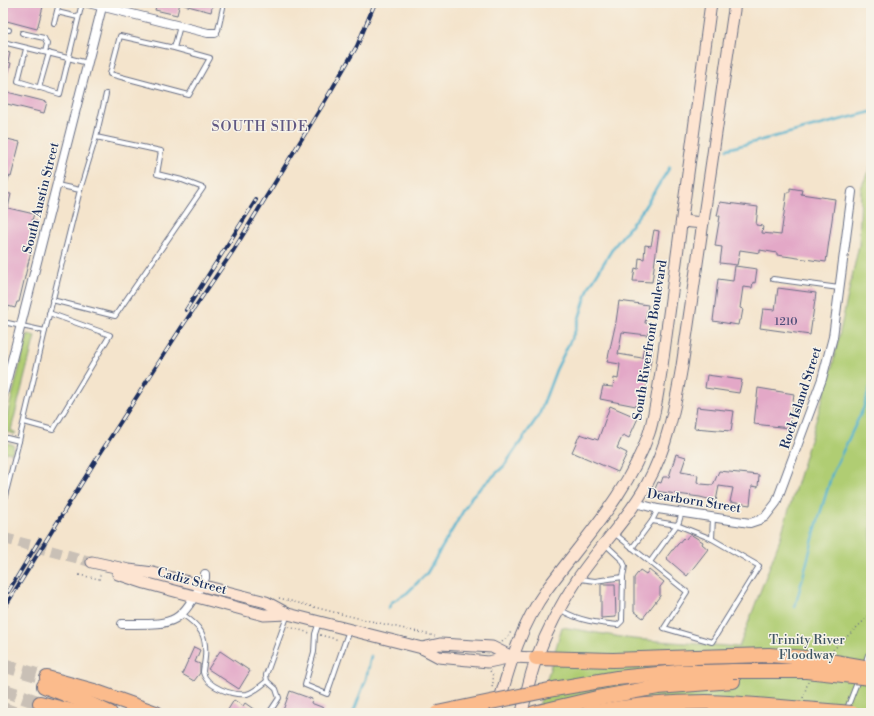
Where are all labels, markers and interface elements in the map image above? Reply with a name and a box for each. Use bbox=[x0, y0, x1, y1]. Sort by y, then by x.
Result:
district label: SOUTH SIDE bbox=[211, 118, 309, 136]
street label: South Austin Street bbox=[19, 140, 63, 255]
street label: South Riverfront Boulevard bbox=[629, 258, 671, 421]
house number: 1210 bbox=[774, 315, 798, 329]
street label: Rock Island Street bbox=[777, 345, 825, 451]
street label: Dearborn Street bbox=[646, 486, 743, 516]
street label: Cadiz Street bbox=[155, 564, 229, 598]
park label: Trinity River Floodway bbox=[769, 632, 845, 663]

